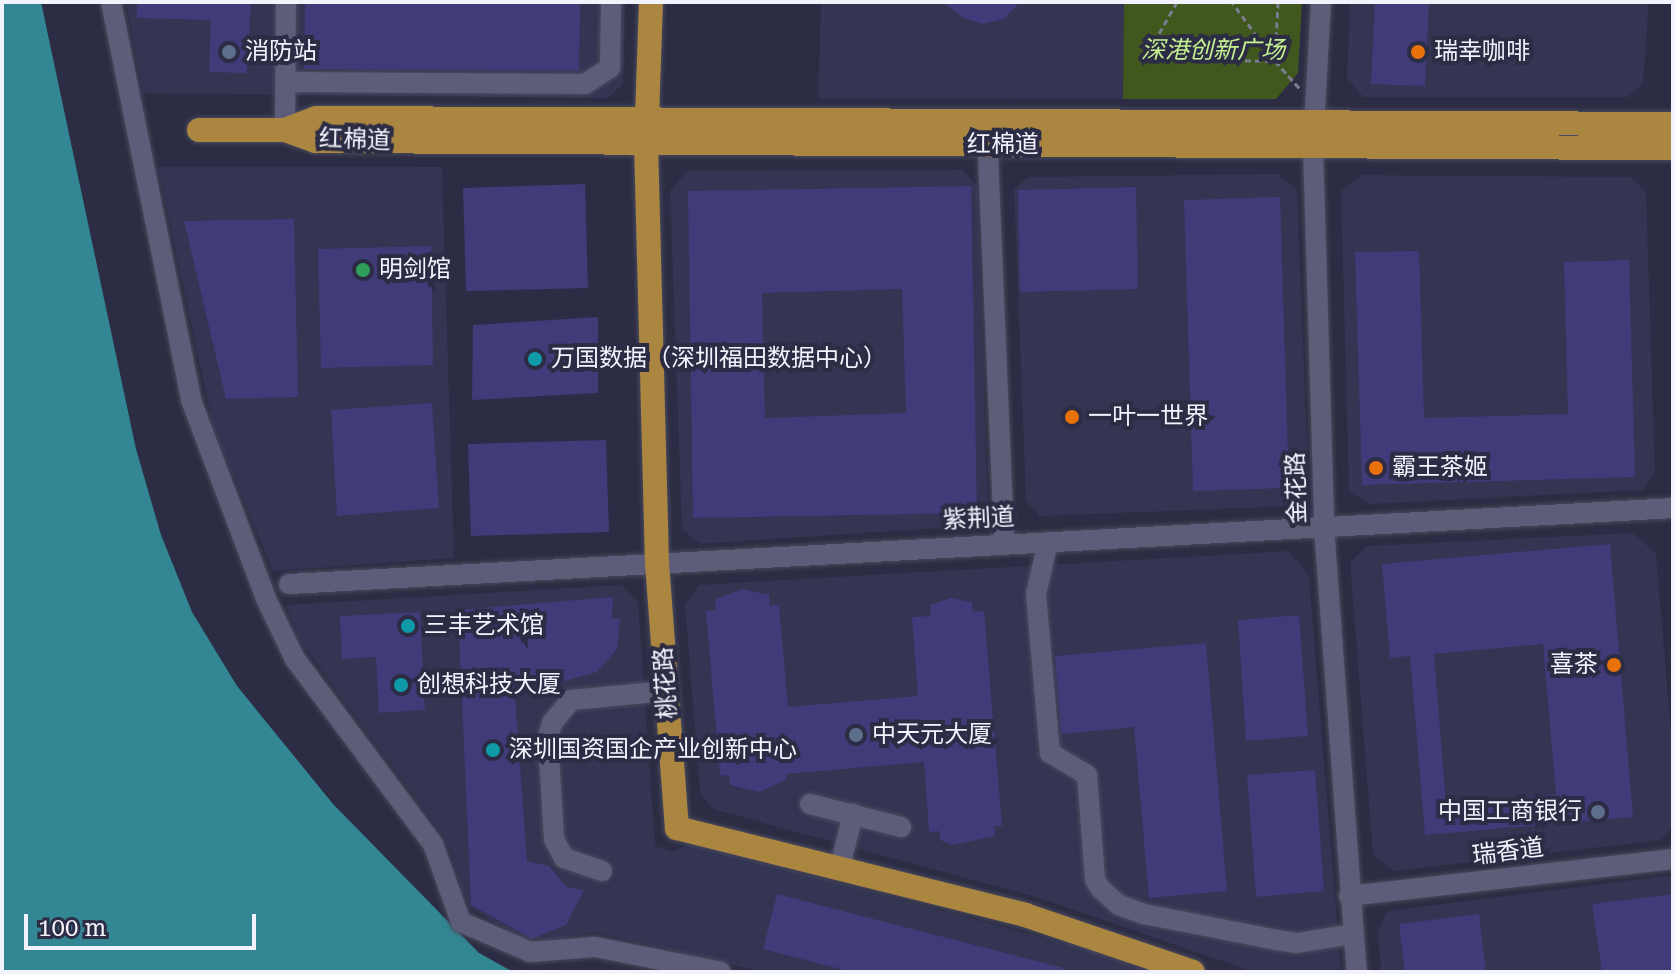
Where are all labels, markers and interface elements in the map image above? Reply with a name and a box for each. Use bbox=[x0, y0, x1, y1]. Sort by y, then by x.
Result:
park label: 深港创新广场 bbox=[1141, 37, 1285, 65]
place label: 消防站 bbox=[245, 38, 317, 66]
place label: 瑞幸咖啡 bbox=[1434, 38, 1530, 66]
marker: 消防站 bbox=[220, 43, 238, 61]
marker: 瑞幸咖啡 bbox=[1409, 43, 1427, 61]
street label: 红棉道 bbox=[319, 124, 391, 156]
street label: 红棉道 bbox=[967, 131, 1039, 159]
place label: 明剑馆 bbox=[379, 256, 451, 284]
marker: 明剑馆 bbox=[354, 261, 372, 279]
place label: 万国数据（深圳福田数据中心） bbox=[551, 345, 887, 373]
marker: 万国数据（深圳福田数据中心） bbox=[526, 350, 544, 368]
place label: 一叶一世界 bbox=[1088, 403, 1208, 431]
marker: 一叶一世界 bbox=[1063, 408, 1081, 426]
street label: 金花路 bbox=[1281, 452, 1313, 524]
place label: 霸王茶姬 bbox=[1392, 454, 1488, 482]
marker: 霸王茶姬 bbox=[1367, 459, 1385, 477]
street label: 紫荆道 bbox=[942, 503, 1016, 535]
place label: 三丰艺术馆 bbox=[424, 612, 544, 640]
marker: 三丰艺术馆 bbox=[399, 617, 417, 635]
street label: 桃花路 bbox=[649, 646, 683, 720]
place label: 喜茶 bbox=[1550, 651, 1598, 679]
marker: 喜茶 bbox=[1605, 656, 1623, 674]
place label: 创想科技大厦 bbox=[417, 671, 561, 699]
marker: 创想科技大厦 bbox=[392, 676, 410, 694]
place label: 中天元大厦 bbox=[872, 721, 992, 749]
marker: 中天元大厦 bbox=[847, 726, 865, 744]
place label: 深圳国资国企产业创新中心 bbox=[509, 736, 797, 764]
marker: 深圳国资国企产业创新中心 bbox=[484, 741, 502, 759]
place label: 中国工商银行 bbox=[1438, 798, 1582, 826]
marker: 中国工商银行 bbox=[1589, 803, 1607, 821]
street label: 瑞香道 bbox=[1471, 833, 1545, 871]
scale bar bbox=[28, 898, 260, 948]
text: 100 m bbox=[38, 914, 106, 942]

